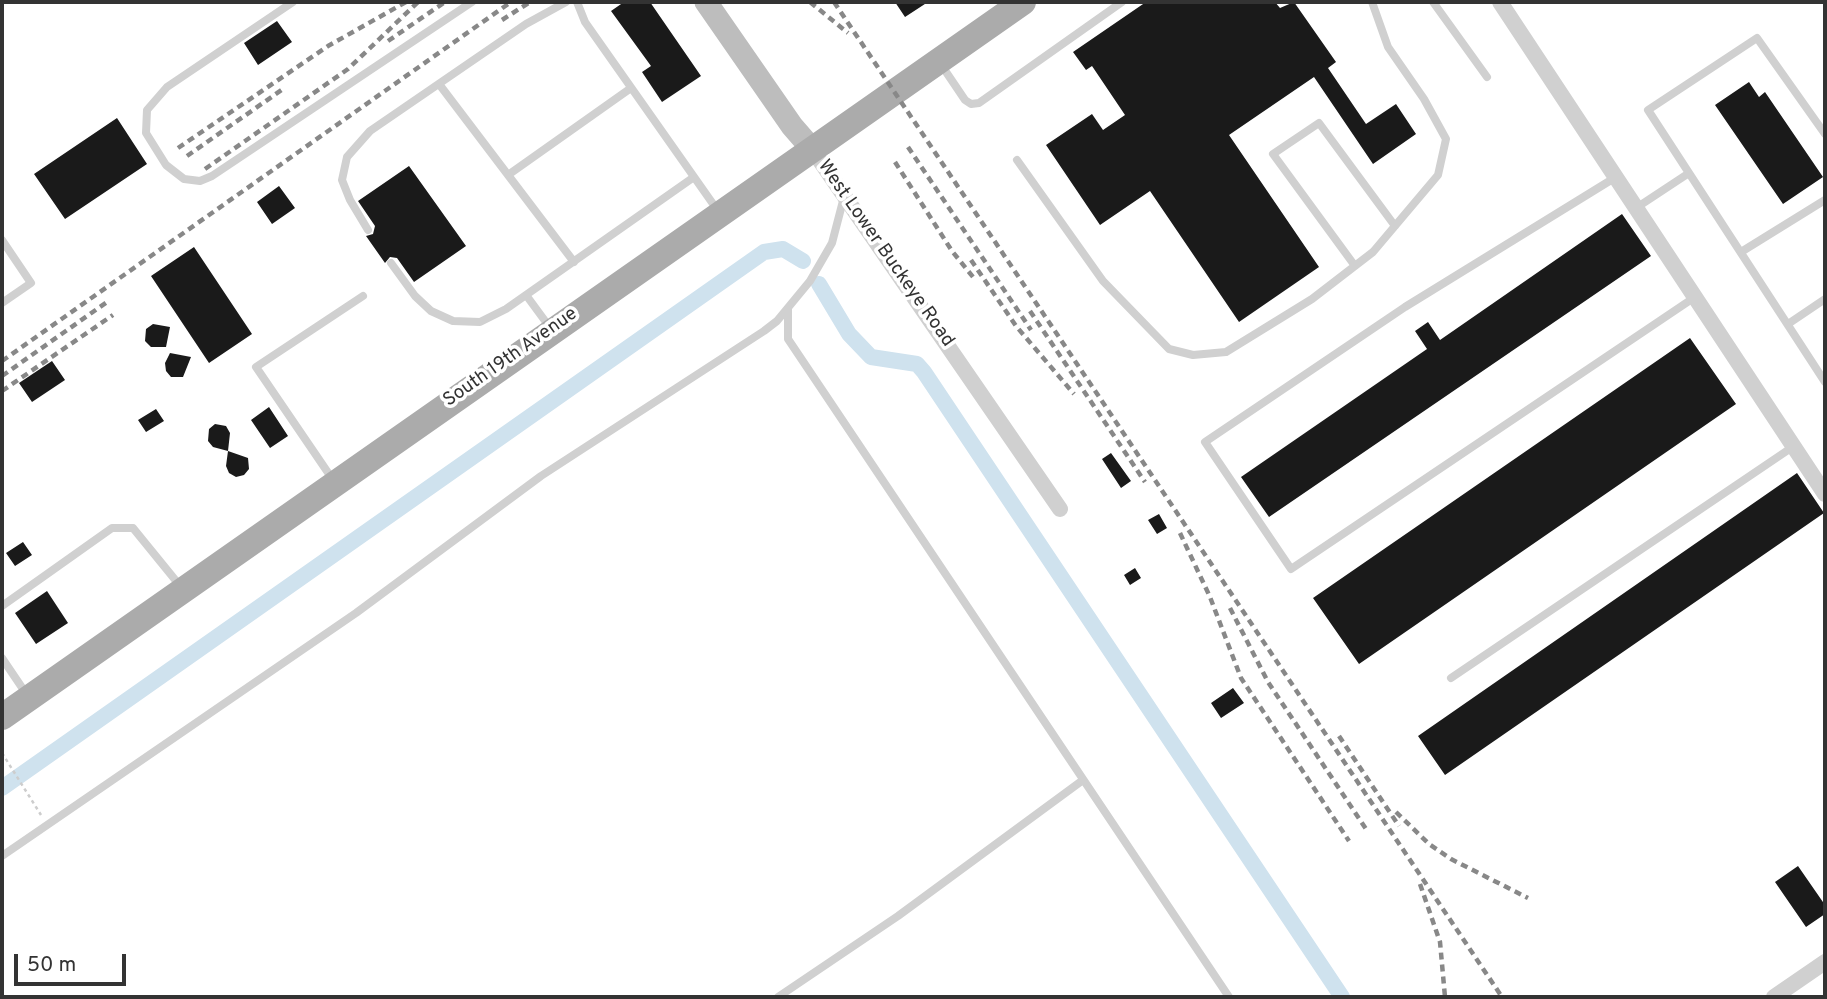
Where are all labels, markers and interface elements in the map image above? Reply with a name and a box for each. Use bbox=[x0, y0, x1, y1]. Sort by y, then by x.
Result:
street label: West Lower Buckeye Road bbox=[812, 156, 958, 352]
street label: South 19th Avenue bbox=[440, 303, 582, 413]
scale bar bbox=[18, 940, 130, 984]
text: 50 m bbox=[27, 952, 76, 979]

